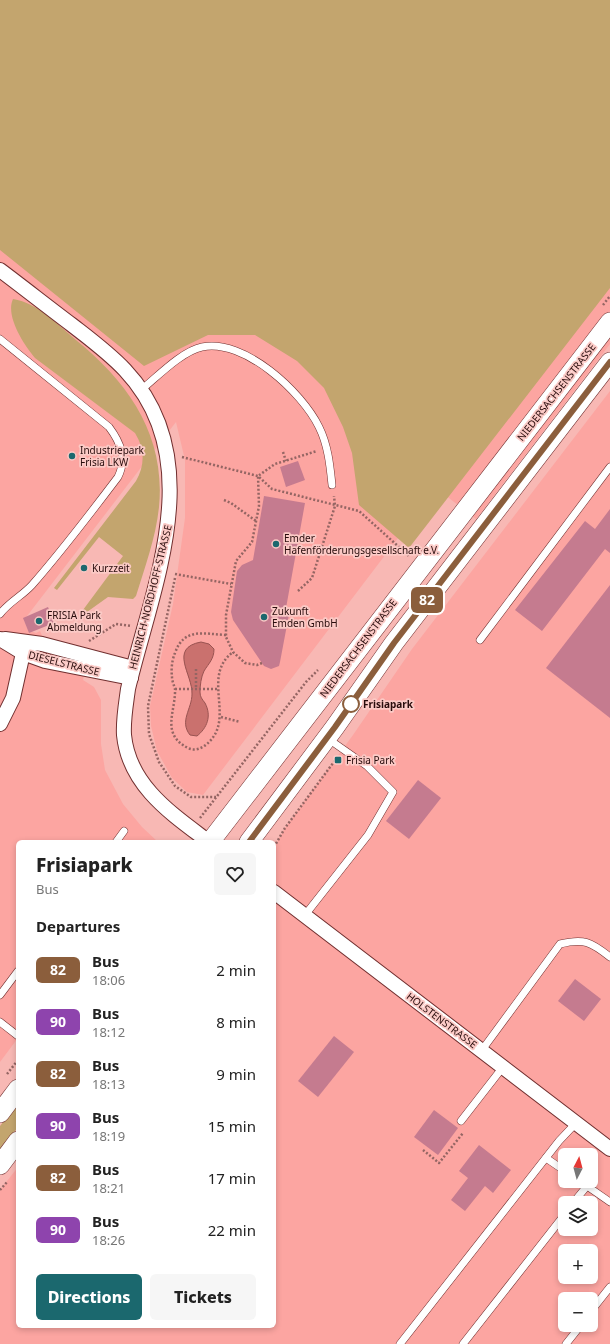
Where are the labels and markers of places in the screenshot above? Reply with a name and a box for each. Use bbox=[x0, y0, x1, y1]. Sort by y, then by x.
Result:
place label: Industriepark Frisia LKW bbox=[80, 443, 145, 469]
marker: Industriepark Frisia LKW bbox=[67, 451, 77, 461]
place label: Emder Hafenförderungsgesellschaft e.V. bbox=[284, 531, 439, 557]
marker: Emder Hafenförderungsgesellschaft e.V. bbox=[271, 539, 281, 549]
place label: Kurzzeit bbox=[92, 561, 130, 575]
marker: Kurzzeit bbox=[79, 563, 89, 573]
place label: Zukunft Emden GmbH bbox=[272, 604, 338, 630]
place label: FRISIA Park Abmeldung bbox=[47, 608, 102, 634]
marker: Zukunft Emden GmbH bbox=[259, 612, 269, 622]
marker: FRISIA Park Abmeldung bbox=[34, 616, 44, 626]
marker: Frisiapark bbox=[342, 695, 360, 713]
place label: Frisiapark bbox=[363, 697, 414, 711]
place label: Frisia Park bbox=[346, 753, 395, 767]
marker: Frisia Park bbox=[333, 755, 343, 765]

